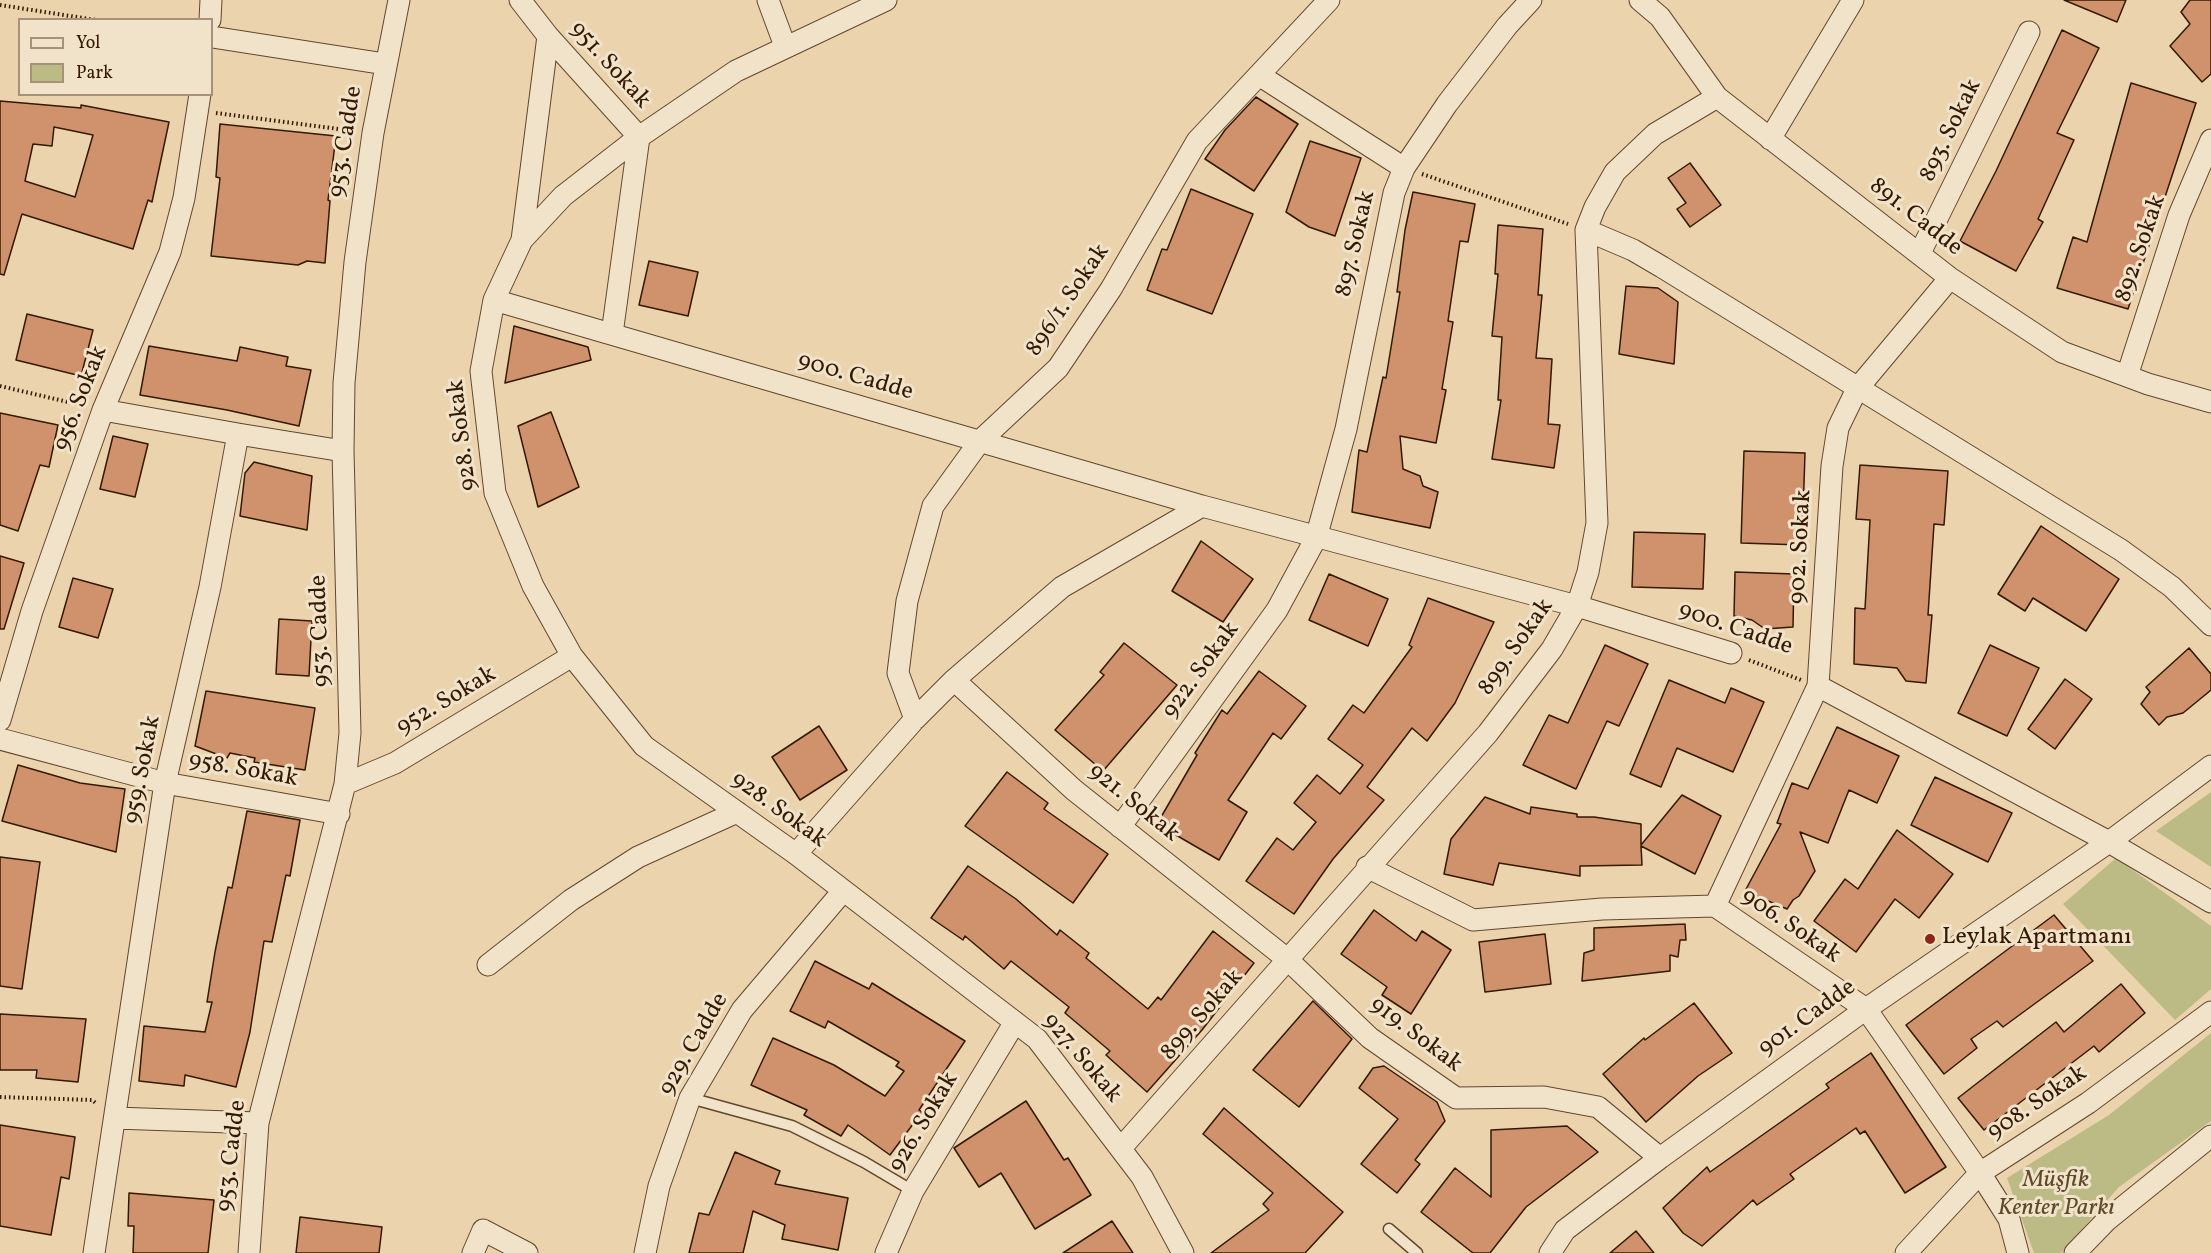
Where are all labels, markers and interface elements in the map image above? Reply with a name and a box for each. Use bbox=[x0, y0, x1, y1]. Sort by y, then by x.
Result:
street label: 951. Sokak bbox=[562, 16, 656, 116]
legend bbox=[18, 18, 213, 96]
text: Yol bbox=[76, 31, 101, 56]
text: Park bbox=[76, 61, 113, 86]
street label: 893. Sokak bbox=[1915, 75, 1989, 187]
street label: 953. Cadde bbox=[324, 84, 370, 200]
street label: 891. Cadde bbox=[1863, 173, 1967, 263]
street label: 897. Sokak bbox=[1331, 188, 1383, 300]
street label: 892. Sokak bbox=[2110, 191, 2174, 307]
street label: 896/1. Sokak bbox=[1021, 239, 1117, 363]
street label: 956. Sokak bbox=[49, 342, 115, 456]
street label: 900. Cadde bbox=[794, 348, 916, 408]
street label: 928. Sokak bbox=[443, 378, 485, 492]
street label: 902. Sokak bbox=[1785, 489, 1819, 605]
street label: 953. Cadde bbox=[306, 574, 338, 688]
street label: 899. Sokak bbox=[1473, 594, 1561, 702]
street label: 900. Cadde bbox=[1674, 597, 1796, 663]
street label: 922. Sokak bbox=[1157, 617, 1247, 725]
street label: 952. Sokak bbox=[392, 661, 502, 743]
street label: 959. Sokak bbox=[119, 713, 169, 827]
street label: 958. Sokak bbox=[186, 747, 300, 795]
street label: 921. Sokak bbox=[1082, 759, 1184, 849]
street label: 928. Sokak bbox=[724, 766, 832, 856]
street label: 906. Sokak bbox=[1735, 883, 1845, 971]
place label: Leylak Apartmanı bbox=[1942, 925, 2131, 953]
marker: Leylak Apartmanı bbox=[1923, 932, 1937, 946]
street label: 899. Sokak bbox=[1155, 964, 1251, 1068]
street label: 901. Cadde bbox=[1754, 974, 1862, 1064]
street label: 929. Cadde bbox=[654, 988, 736, 1102]
street label: 919. Sokak bbox=[1363, 992, 1467, 1080]
street label: 927. Sokak bbox=[1035, 1008, 1127, 1110]
street label: 908. Sokak bbox=[1983, 1060, 2093, 1148]
street label: 926. Sokak bbox=[884, 1068, 966, 1178]
street label: 953. Cadde bbox=[212, 1098, 254, 1214]
park label: Müşfik Kenter Parkı bbox=[1998, 1168, 2114, 1224]

